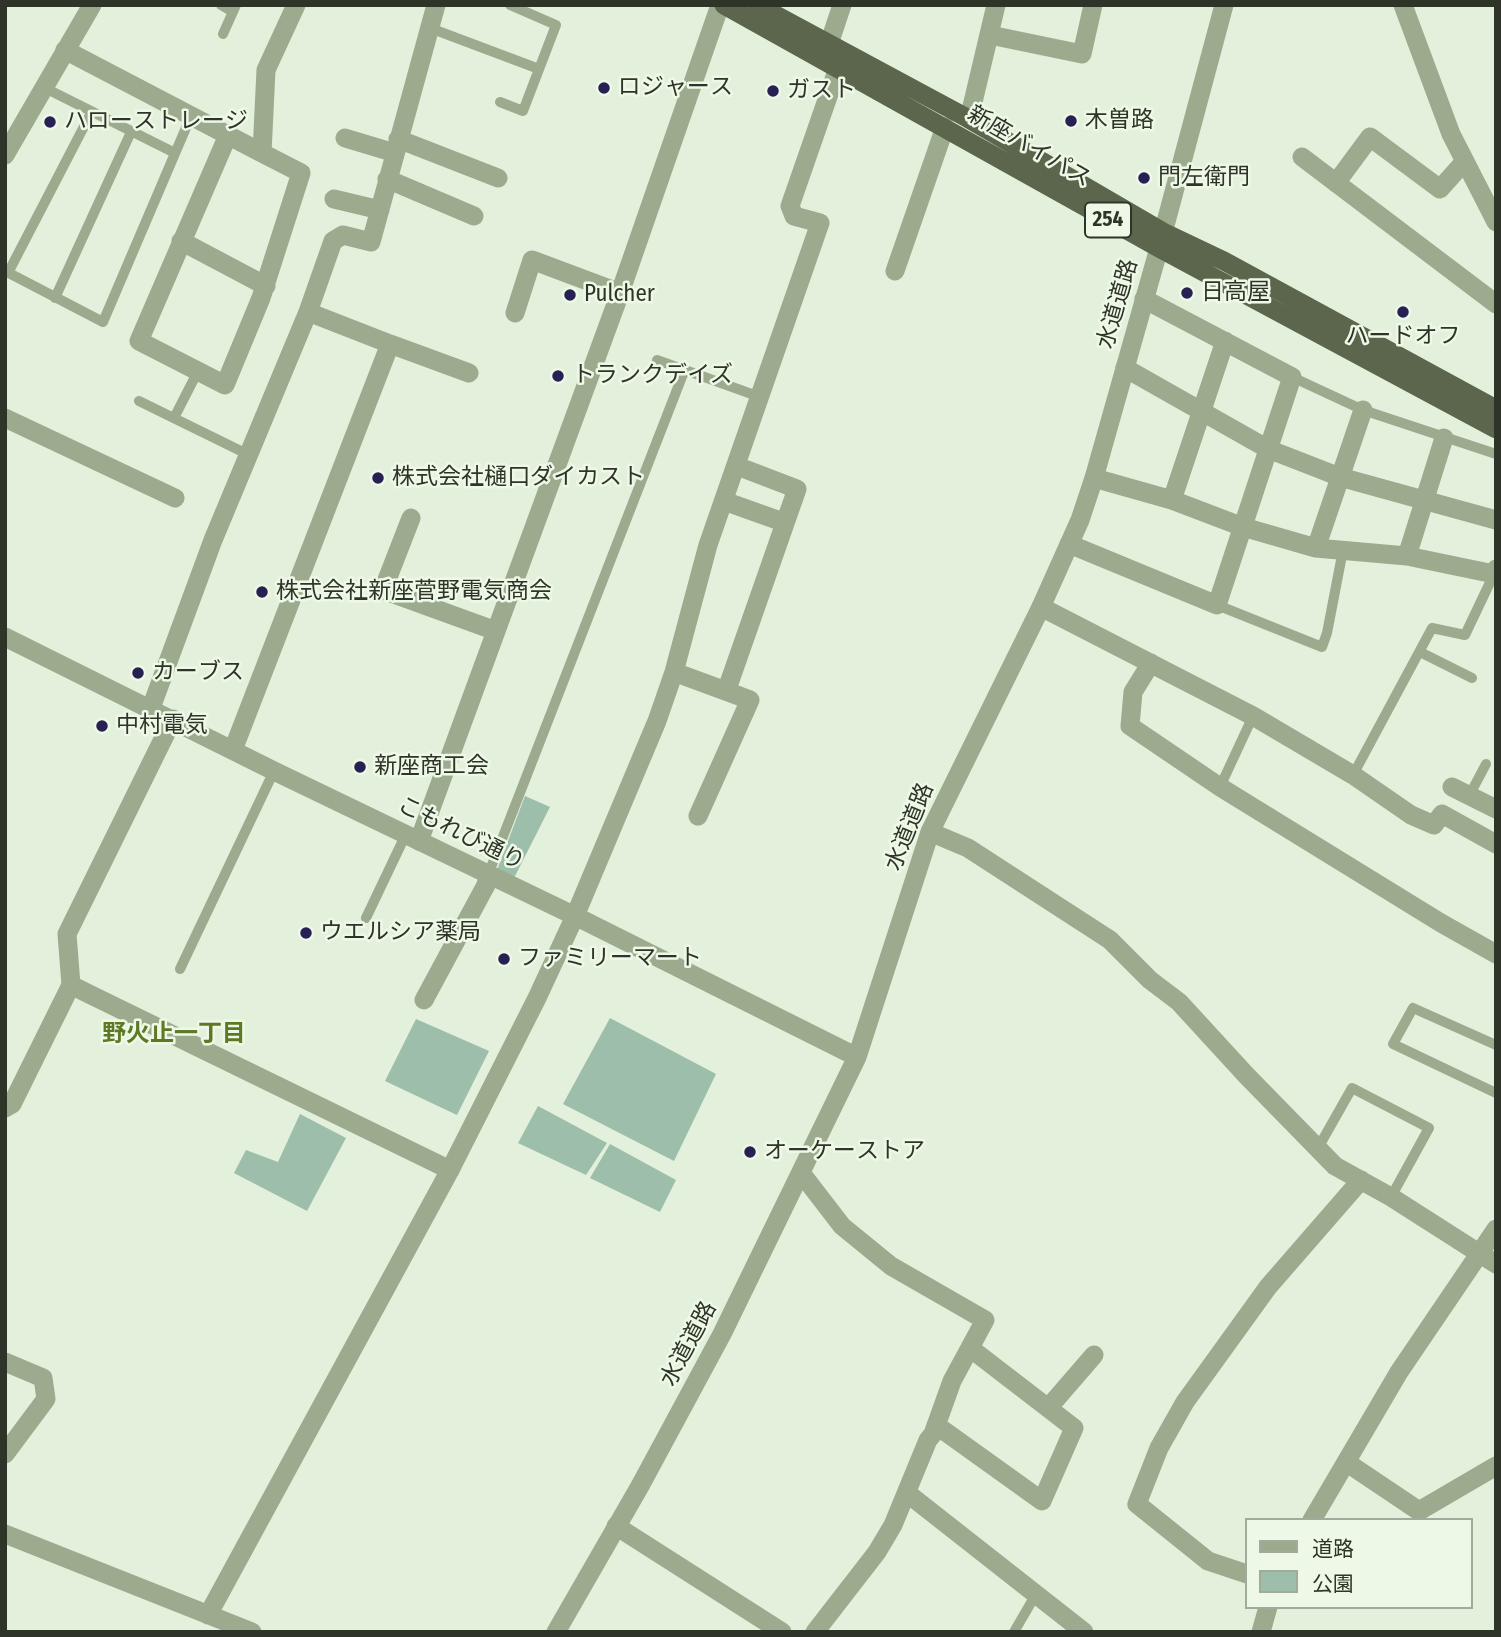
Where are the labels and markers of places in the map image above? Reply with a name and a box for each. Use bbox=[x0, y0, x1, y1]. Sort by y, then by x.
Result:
place label: ロジャース bbox=[618, 74, 733, 102]
place label: ガスト bbox=[787, 77, 856, 105]
marker: ロジャース bbox=[596, 80, 612, 96]
marker: ガスト bbox=[765, 83, 781, 99]
place label: 木曽路 bbox=[1085, 107, 1154, 135]
place label: ハローストレージ bbox=[64, 108, 248, 136]
marker: 木曽路 bbox=[1063, 113, 1079, 129]
marker: ハローストレージ bbox=[42, 114, 58, 130]
place label: 門左衛門 bbox=[1158, 164, 1250, 192]
marker: 門左衛門 bbox=[1136, 170, 1152, 186]
place label: 日高屋 bbox=[1201, 279, 1270, 307]
place label: Pulcher bbox=[584, 281, 655, 309]
marker: 日高屋 bbox=[1179, 285, 1195, 301]
marker: Pulcher bbox=[562, 287, 578, 303]
marker: ハードオフ bbox=[1395, 304, 1411, 320]
place label: ハードオフ bbox=[1346, 323, 1460, 351]
place label: トランクデイズ bbox=[572, 362, 733, 390]
marker: トランクデイズ bbox=[550, 368, 566, 384]
place label: 株式会社樋口ダイカスト bbox=[392, 464, 645, 492]
marker: 株式会社樋口ダイカスト bbox=[370, 470, 386, 486]
place label: 株式会社新座菅野電気商会 bbox=[276, 578, 552, 606]
marker: 株式会社新座菅野電気商会 bbox=[254, 584, 270, 600]
place label: カーブス bbox=[152, 659, 244, 687]
marker: カーブス bbox=[130, 665, 146, 681]
place label: 中村電気 bbox=[116, 712, 208, 740]
marker: 中村電気 bbox=[94, 718, 110, 734]
place label: 新座商工会 bbox=[374, 753, 489, 781]
marker: 新座商工会 bbox=[352, 759, 368, 775]
place label: ウエルシア薬局 bbox=[320, 919, 481, 947]
marker: ウエルシア薬局 bbox=[298, 925, 314, 941]
place label: ファミリーマート bbox=[518, 945, 702, 973]
marker: ファミリーマート bbox=[496, 951, 512, 967]
place label: オーケーストア bbox=[764, 1138, 925, 1166]
marker: オーケーストア bbox=[742, 1144, 758, 1160]

